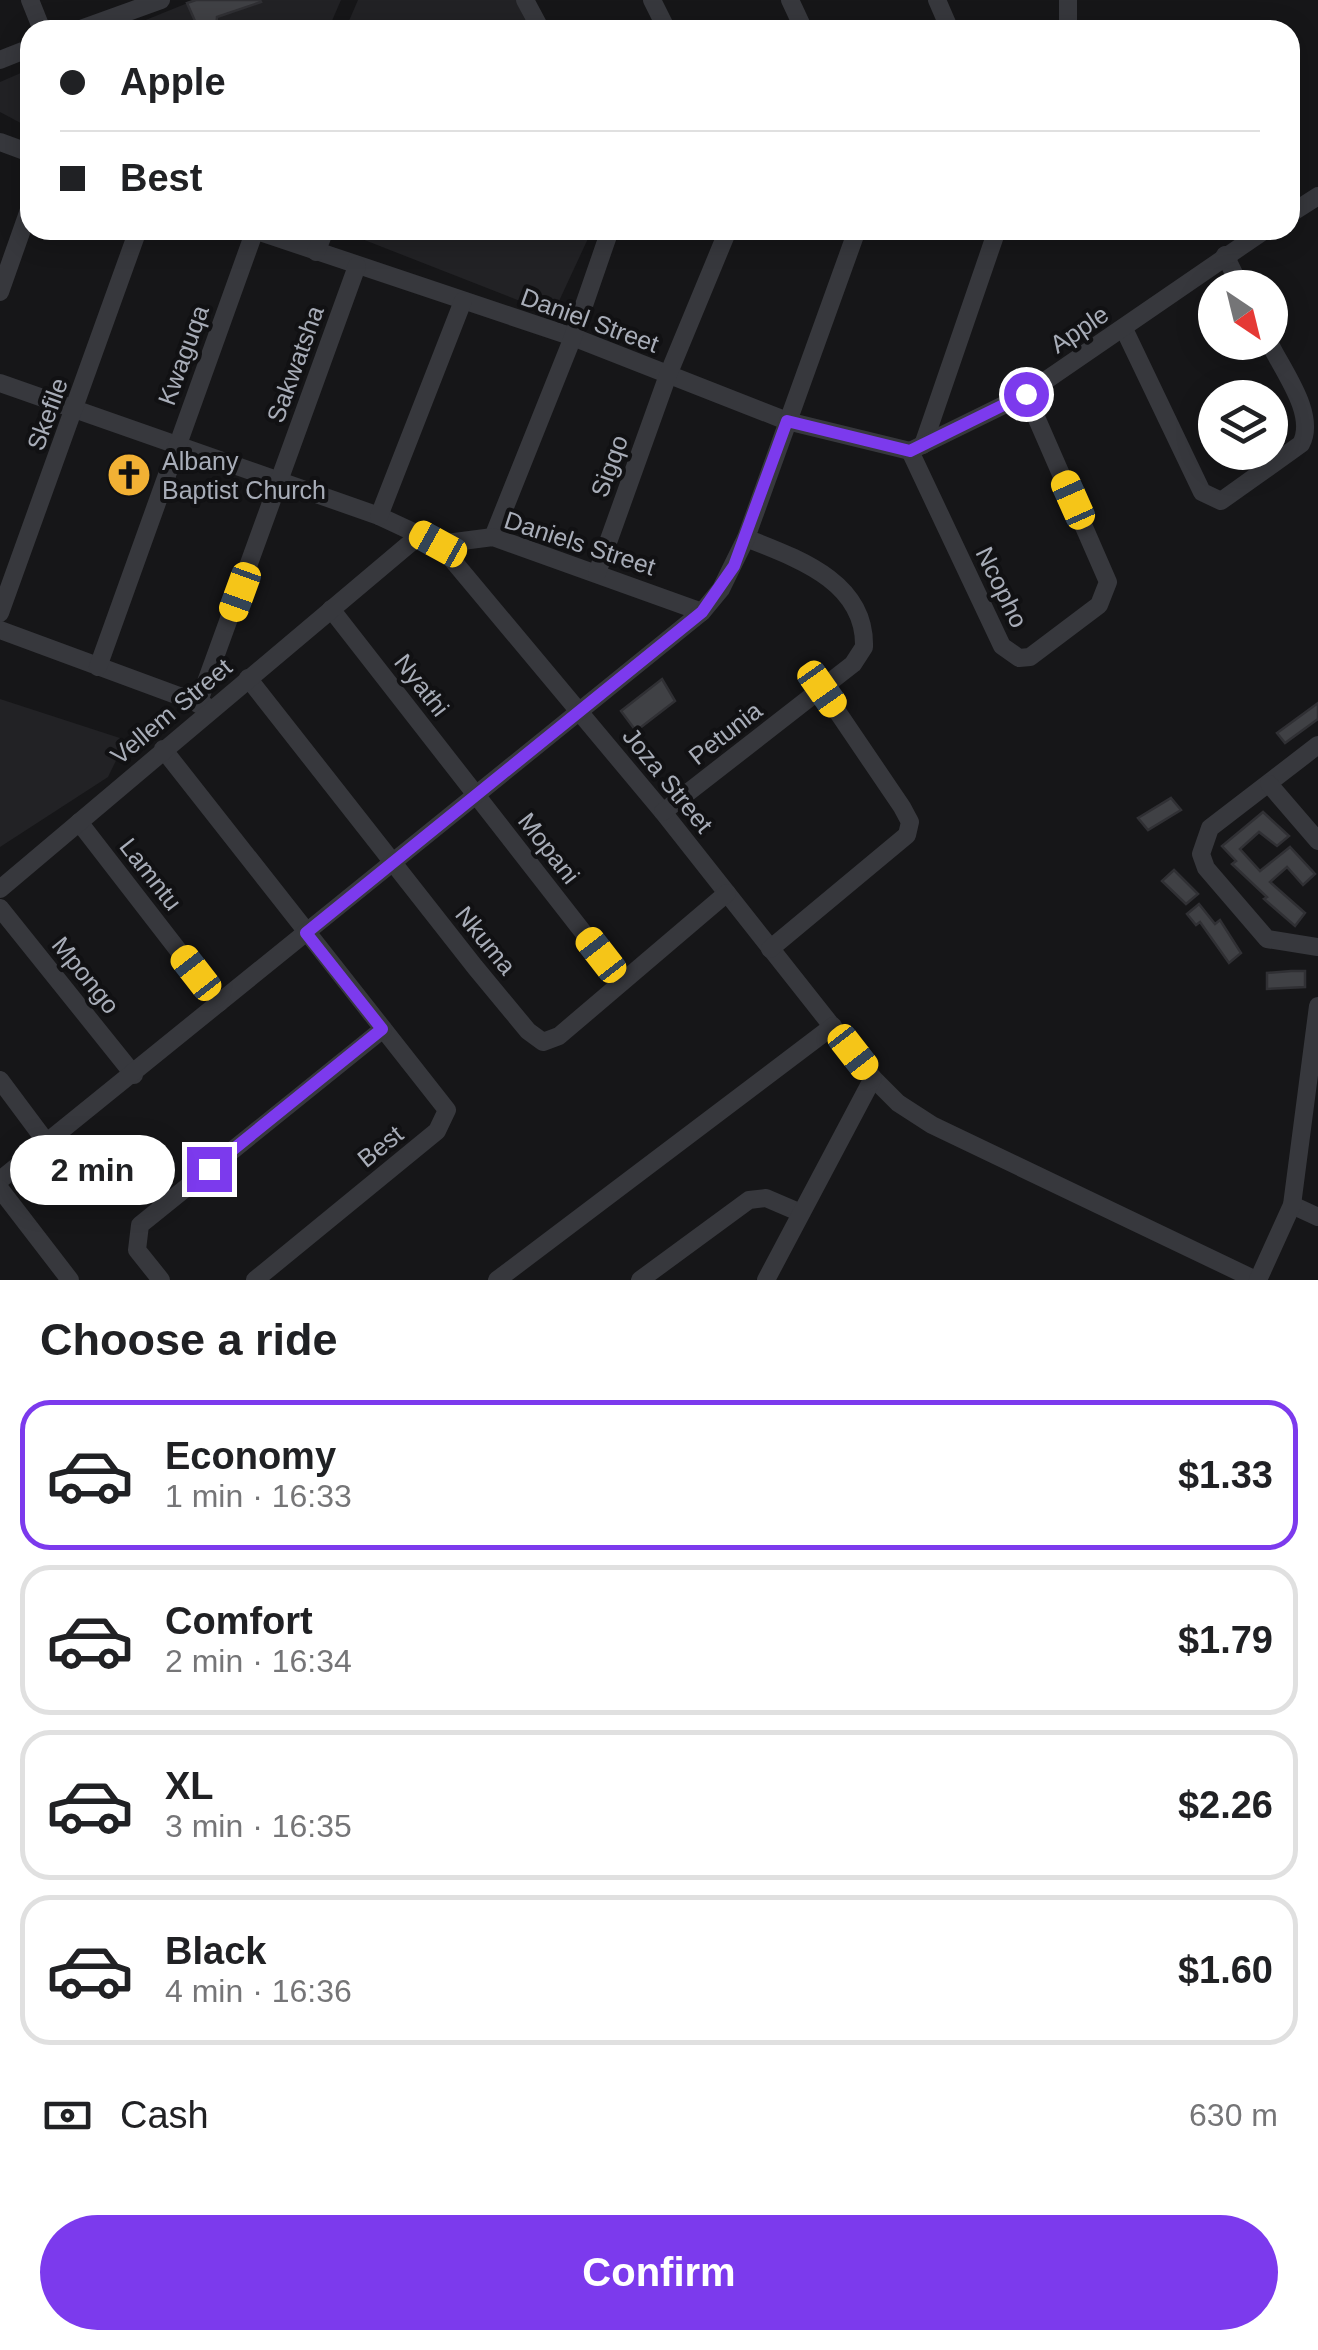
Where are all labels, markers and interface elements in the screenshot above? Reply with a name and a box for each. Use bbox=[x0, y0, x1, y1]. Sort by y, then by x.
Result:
text: Apple bbox=[120, 61, 226, 103]
text: Best bbox=[120, 157, 202, 199]
north arrow bbox=[1198, 270, 1288, 360]
map controls bbox=[1198, 270, 1288, 470]
street label: Daniel Street bbox=[517, 282, 663, 358]
street label: Apple bbox=[1045, 300, 1113, 358]
street label: Kwaguqa bbox=[152, 301, 214, 409]
street label: Sakwatsha bbox=[261, 302, 329, 426]
route start bbox=[1004, 372, 1049, 417]
street label: Skefile bbox=[21, 374, 73, 454]
button: layers bbox=[1198, 380, 1288, 470]
street label: Sigqo bbox=[585, 431, 633, 501]
place label: Albany Baptist Church bbox=[162, 447, 326, 504]
church icon: Albany Baptist Church bbox=[106, 452, 152, 498]
car bbox=[1047, 466, 1099, 534]
street label: Daniels Street bbox=[501, 505, 659, 581]
car bbox=[404, 516, 472, 572]
street label: Ncopho bbox=[971, 542, 1033, 632]
car bbox=[216, 559, 264, 625]
street label: Nyathi bbox=[389, 648, 455, 722]
street label: Vellem Street bbox=[105, 652, 237, 770]
car bbox=[793, 656, 851, 722]
street label: Petunia bbox=[683, 696, 767, 770]
street label: Joza Street bbox=[617, 722, 719, 838]
street label: Mopani bbox=[513, 807, 585, 889]
street label: Lamntu bbox=[114, 833, 188, 915]
street label: Nkuma bbox=[450, 900, 522, 980]
car bbox=[571, 922, 631, 988]
street label: Mpongo bbox=[47, 931, 125, 1019]
car bbox=[166, 940, 226, 1006]
car bbox=[823, 1019, 883, 1085]
street label: Best bbox=[352, 1119, 408, 1173]
callout: 2 min bbox=[9, 1134, 174, 1204]
route end bbox=[187, 1147, 232, 1192]
text: 2 min bbox=[51, 1152, 134, 1188]
text: Choose a ride bbox=[40, 1314, 338, 1365]
icon: car bbox=[45, 1430, 135, 1520]
text: Economy bbox=[165, 1435, 336, 1477]
text: $1.33 bbox=[1178, 1454, 1273, 1496]
text: 1 min · 16:33 bbox=[165, 1478, 352, 1514]
icon: car bbox=[45, 1595, 135, 1685]
text: Comfort bbox=[165, 1600, 313, 1642]
text: $1.79 bbox=[1178, 1619, 1273, 1661]
text: 2 min · 16:34 bbox=[165, 1643, 352, 1679]
icon: car bbox=[45, 1760, 135, 1850]
text: XL bbox=[165, 1765, 214, 1807]
text: $2.26 bbox=[1178, 1784, 1273, 1826]
text: 3 min · 16:35 bbox=[165, 1808, 352, 1844]
icon: car bbox=[45, 1925, 135, 2015]
text: Black bbox=[165, 1930, 266, 1972]
text: $1.60 bbox=[1178, 1949, 1273, 1991]
text: 4 min · 16:36 bbox=[165, 1973, 352, 2009]
icon: cash bbox=[40, 2088, 95, 2143]
text: Cash bbox=[120, 2094, 209, 2136]
text: 630 m bbox=[1189, 2097, 1278, 2133]
button: Confirm bbox=[40, 2215, 1278, 2330]

